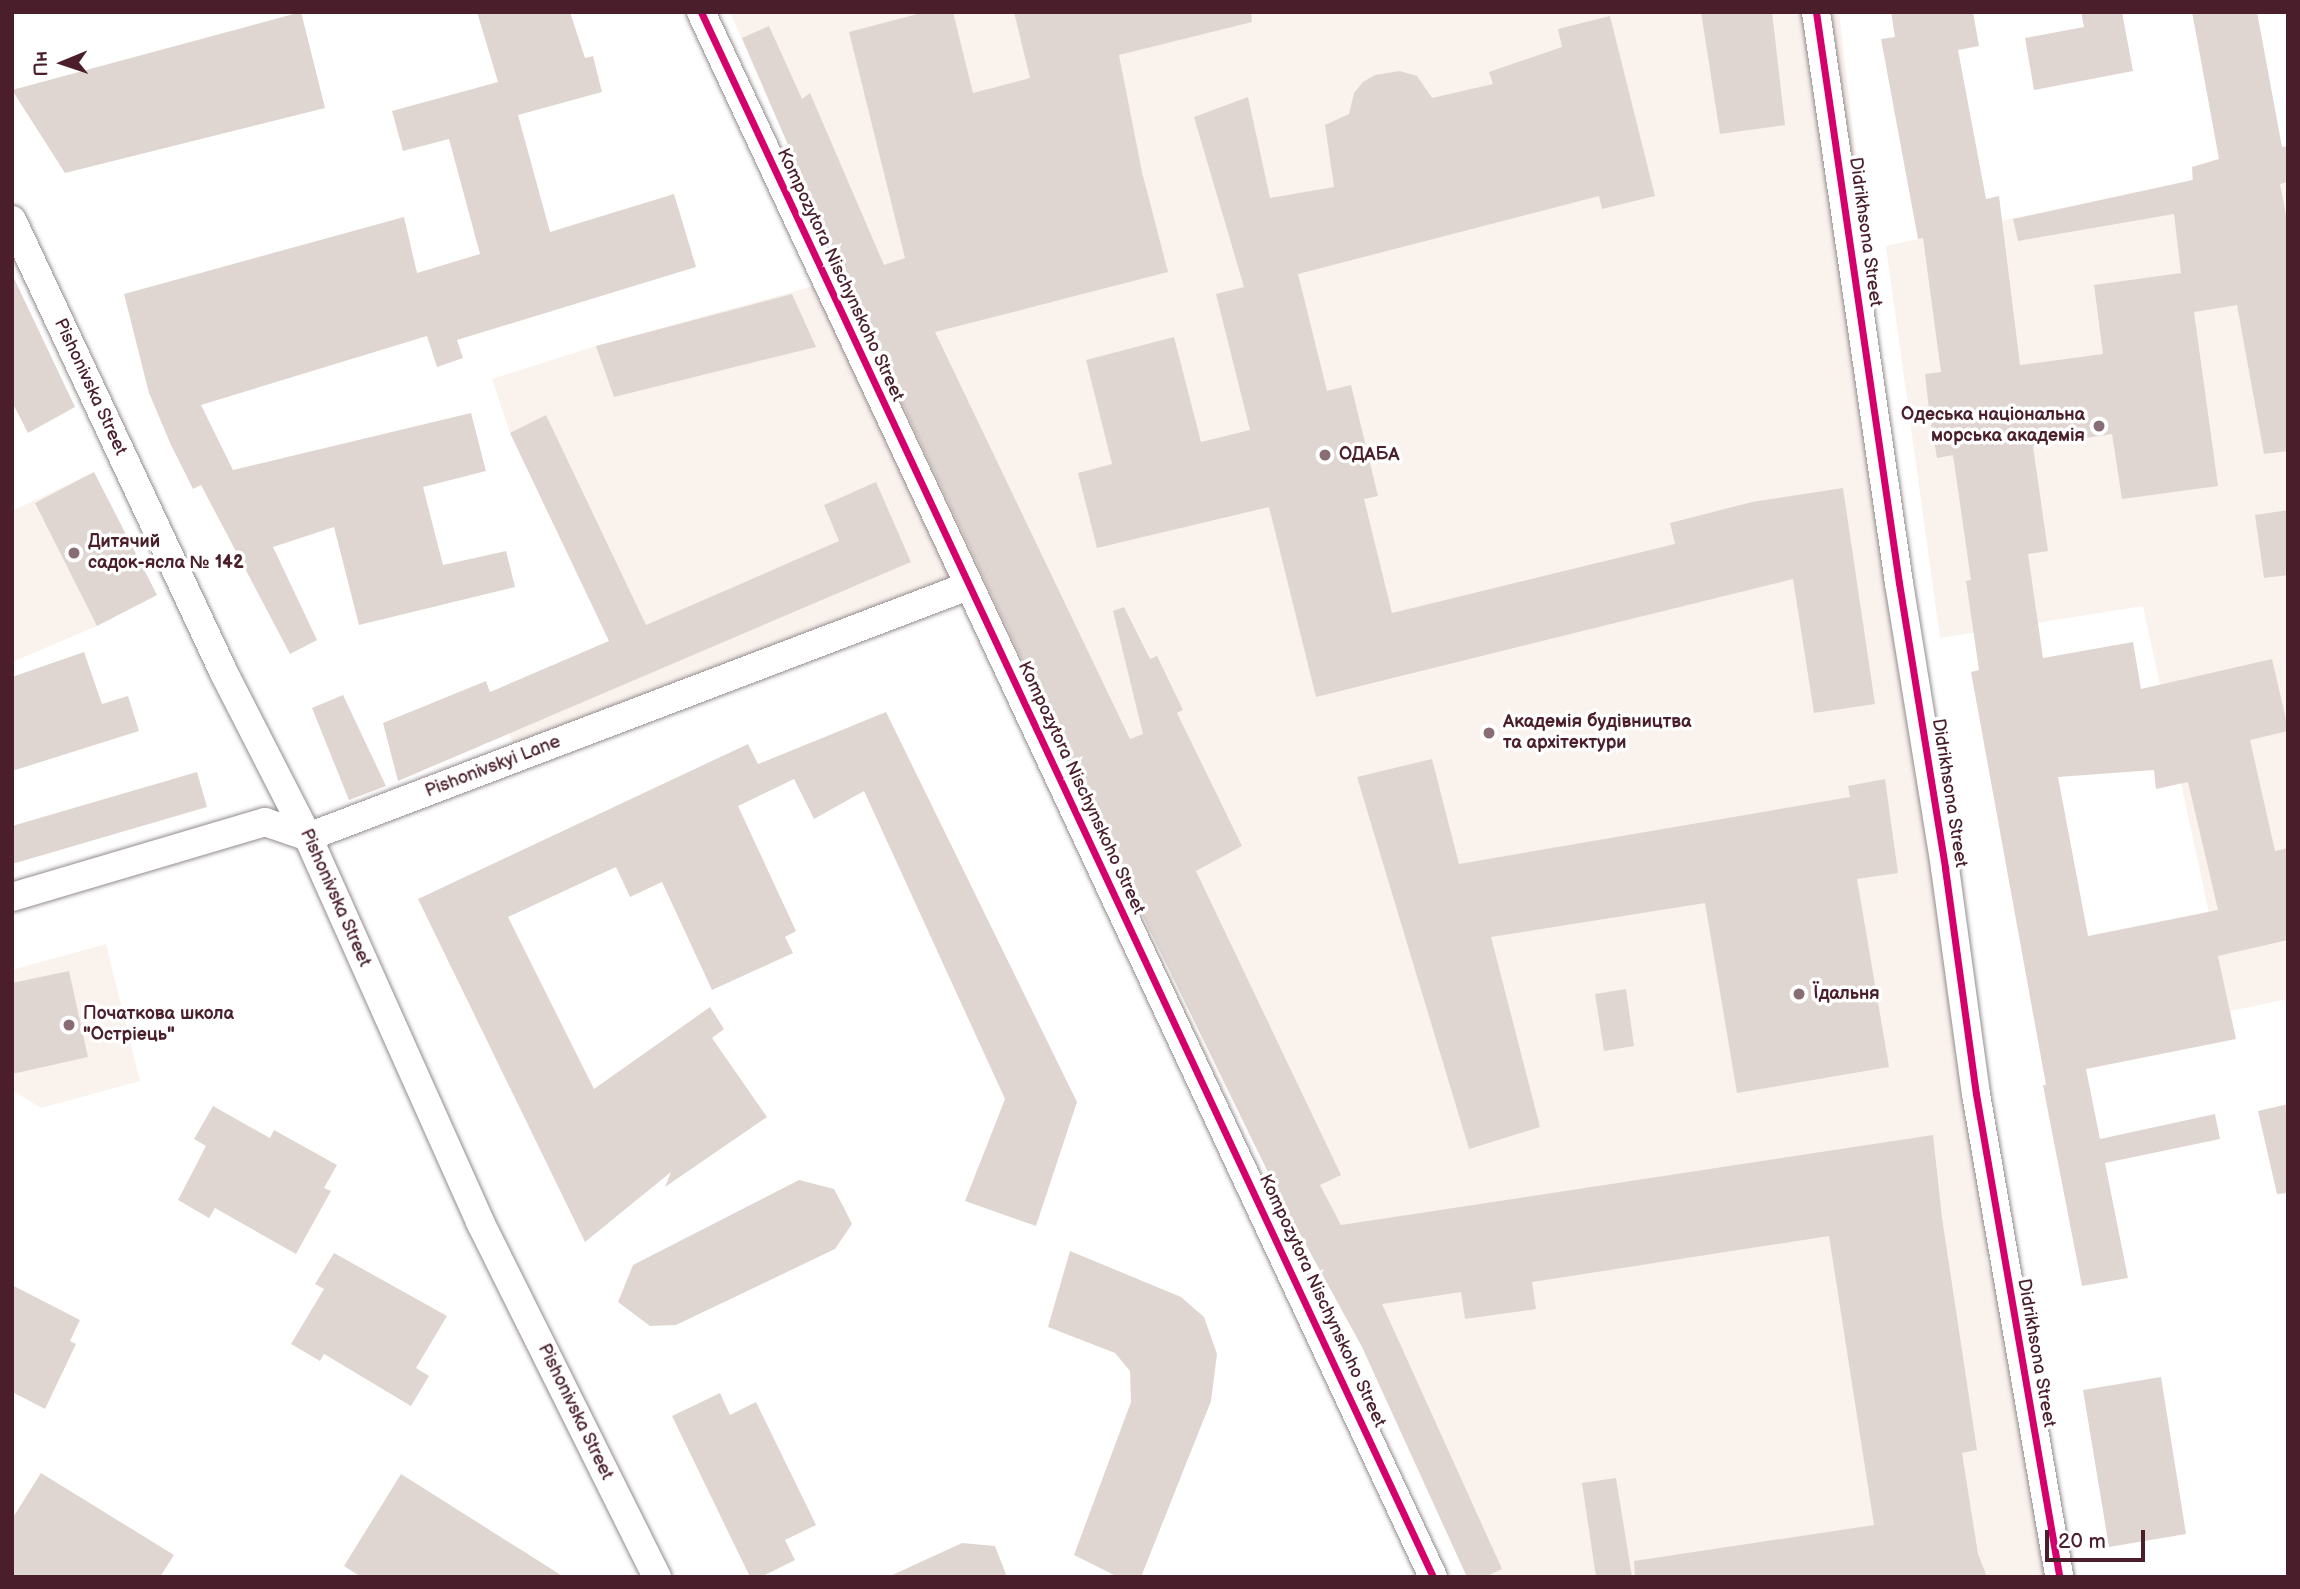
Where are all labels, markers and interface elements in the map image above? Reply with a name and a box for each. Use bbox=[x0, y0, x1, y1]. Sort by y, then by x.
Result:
north arrow bbox=[28, 28, 98, 98]
text: Пн bbox=[30, 51, 53, 77]
street label: Kompozytora Nischynskoho Street bbox=[772, 145, 908, 405]
street label: Didrikhsona Street bbox=[1844, 156, 1886, 308]
street label: Pishonivska Street bbox=[49, 315, 131, 459]
place label: Одеська національна морська академія bbox=[1901, 405, 2085, 448]
marker: Одеська національна морська академія bbox=[2091, 418, 2107, 434]
place label: ОДАБА bbox=[1339, 444, 1400, 466]
marker: ОДАБА bbox=[1317, 447, 1333, 463]
place label: Дитячий садок-ясла № 142 bbox=[88, 532, 244, 574]
marker: Дитячий садок-ясла № 142 bbox=[66, 545, 82, 561]
street label: Kompozytora Nischynskoho Street bbox=[1013, 658, 1149, 918]
place label: Академія будівництва та архітектури bbox=[1503, 712, 1692, 754]
street label: Didrikhsona Street bbox=[1927, 717, 1971, 869]
marker: Академія будівництва та архітектури bbox=[1481, 725, 1497, 741]
street label: Pishonivskyi Lane bbox=[422, 731, 564, 803]
street label: Pishonivska Street bbox=[295, 826, 375, 970]
place label: Їдальня bbox=[1813, 983, 1880, 1005]
marker: Їдальня bbox=[1791, 986, 1807, 1002]
place label: Початкова школа "Остріець" bbox=[83, 1004, 234, 1046]
marker: Початкова школа "Остріець" bbox=[61, 1017, 77, 1033]
street label: Kompozytora Nischynskoho Street bbox=[1254, 1171, 1390, 1431]
street label: Didrikhsona Street bbox=[2012, 1277, 2060, 1429]
street label: Pishonivska Street bbox=[533, 1340, 617, 1484]
scale bar bbox=[2048, 1516, 2148, 1560]
text: 20 m bbox=[2058, 1529, 2106, 1554]

